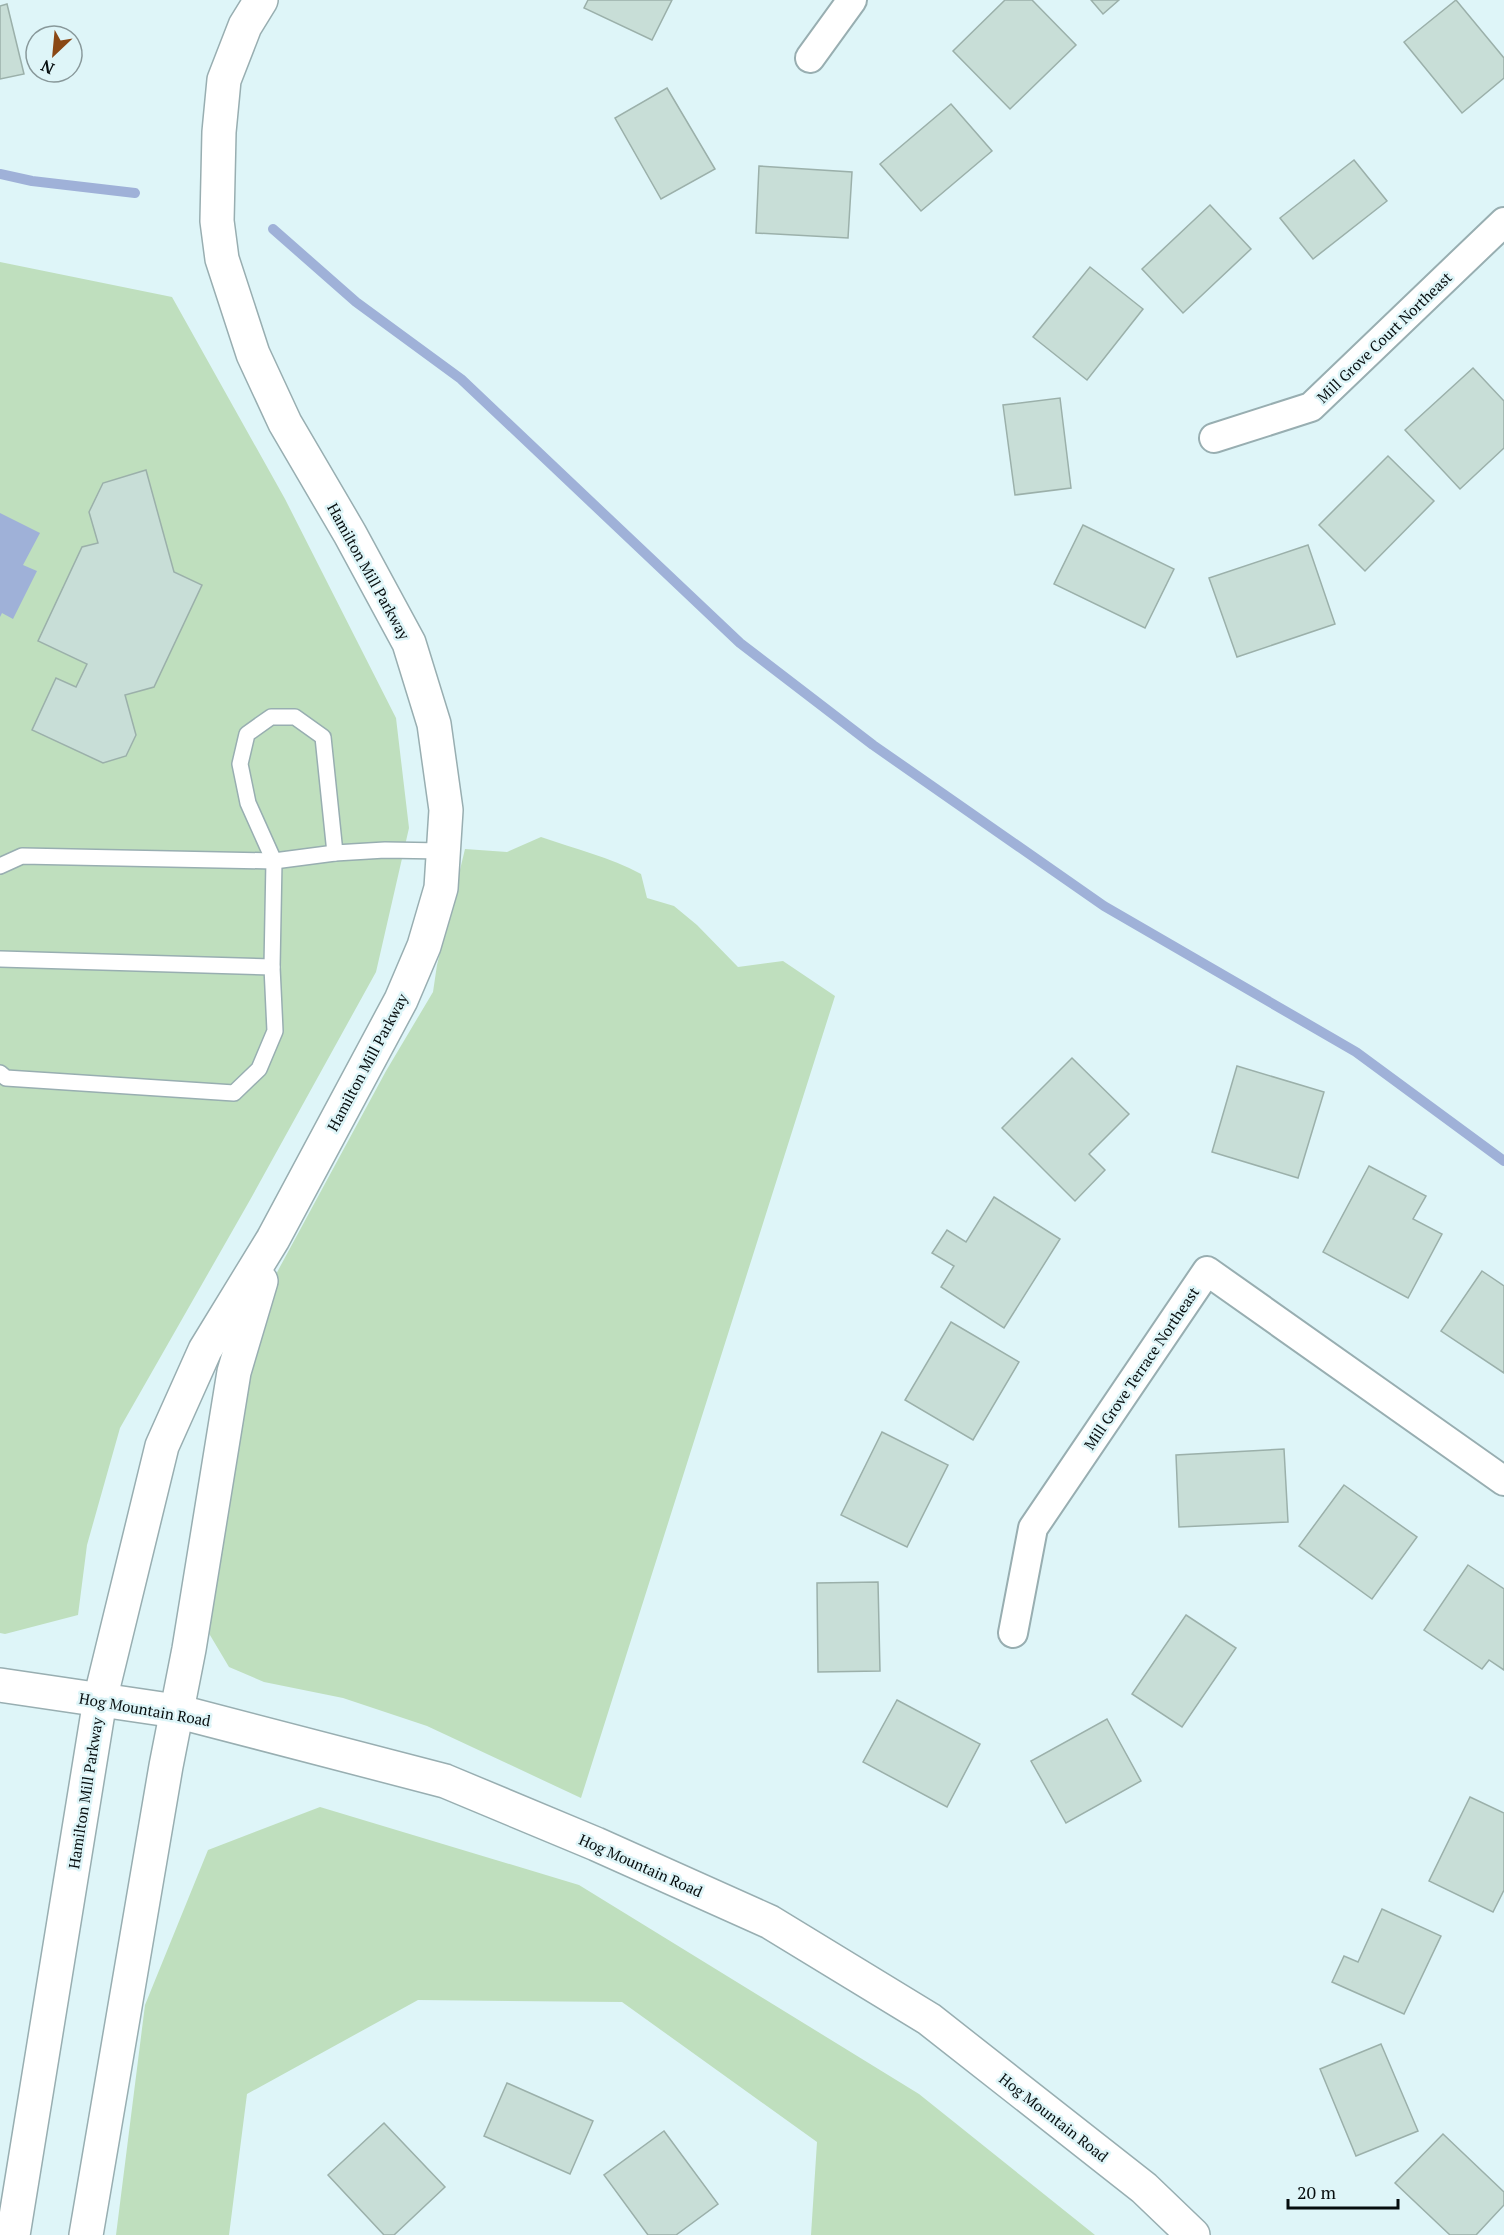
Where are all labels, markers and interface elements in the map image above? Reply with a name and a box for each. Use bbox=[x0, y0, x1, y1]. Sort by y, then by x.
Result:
north arrow bbox=[24, 24, 84, 84]
text: N bbox=[37, 55, 58, 80]
street label: Mill Grove Court Northeast bbox=[1312, 267, 1456, 407]
street label: Hamilton Mill Parkway bbox=[323, 499, 415, 643]
street label: Hamilton Mill Parkway bbox=[322, 989, 412, 1134]
street label: Mill Grove Terrace Northeast bbox=[1079, 1282, 1203, 1453]
street label: Hog Mountain Road bbox=[78, 1688, 212, 1730]
street label: Hamilton Mill Parkway bbox=[63, 1715, 107, 1870]
street label: Hog Mountain Road bbox=[576, 1829, 706, 1901]
street label: Hog Mountain Road bbox=[995, 2068, 1113, 2166]
scale bar bbox=[1288, 2172, 1398, 2210]
text: 20 m bbox=[1297, 2180, 1337, 2204]

